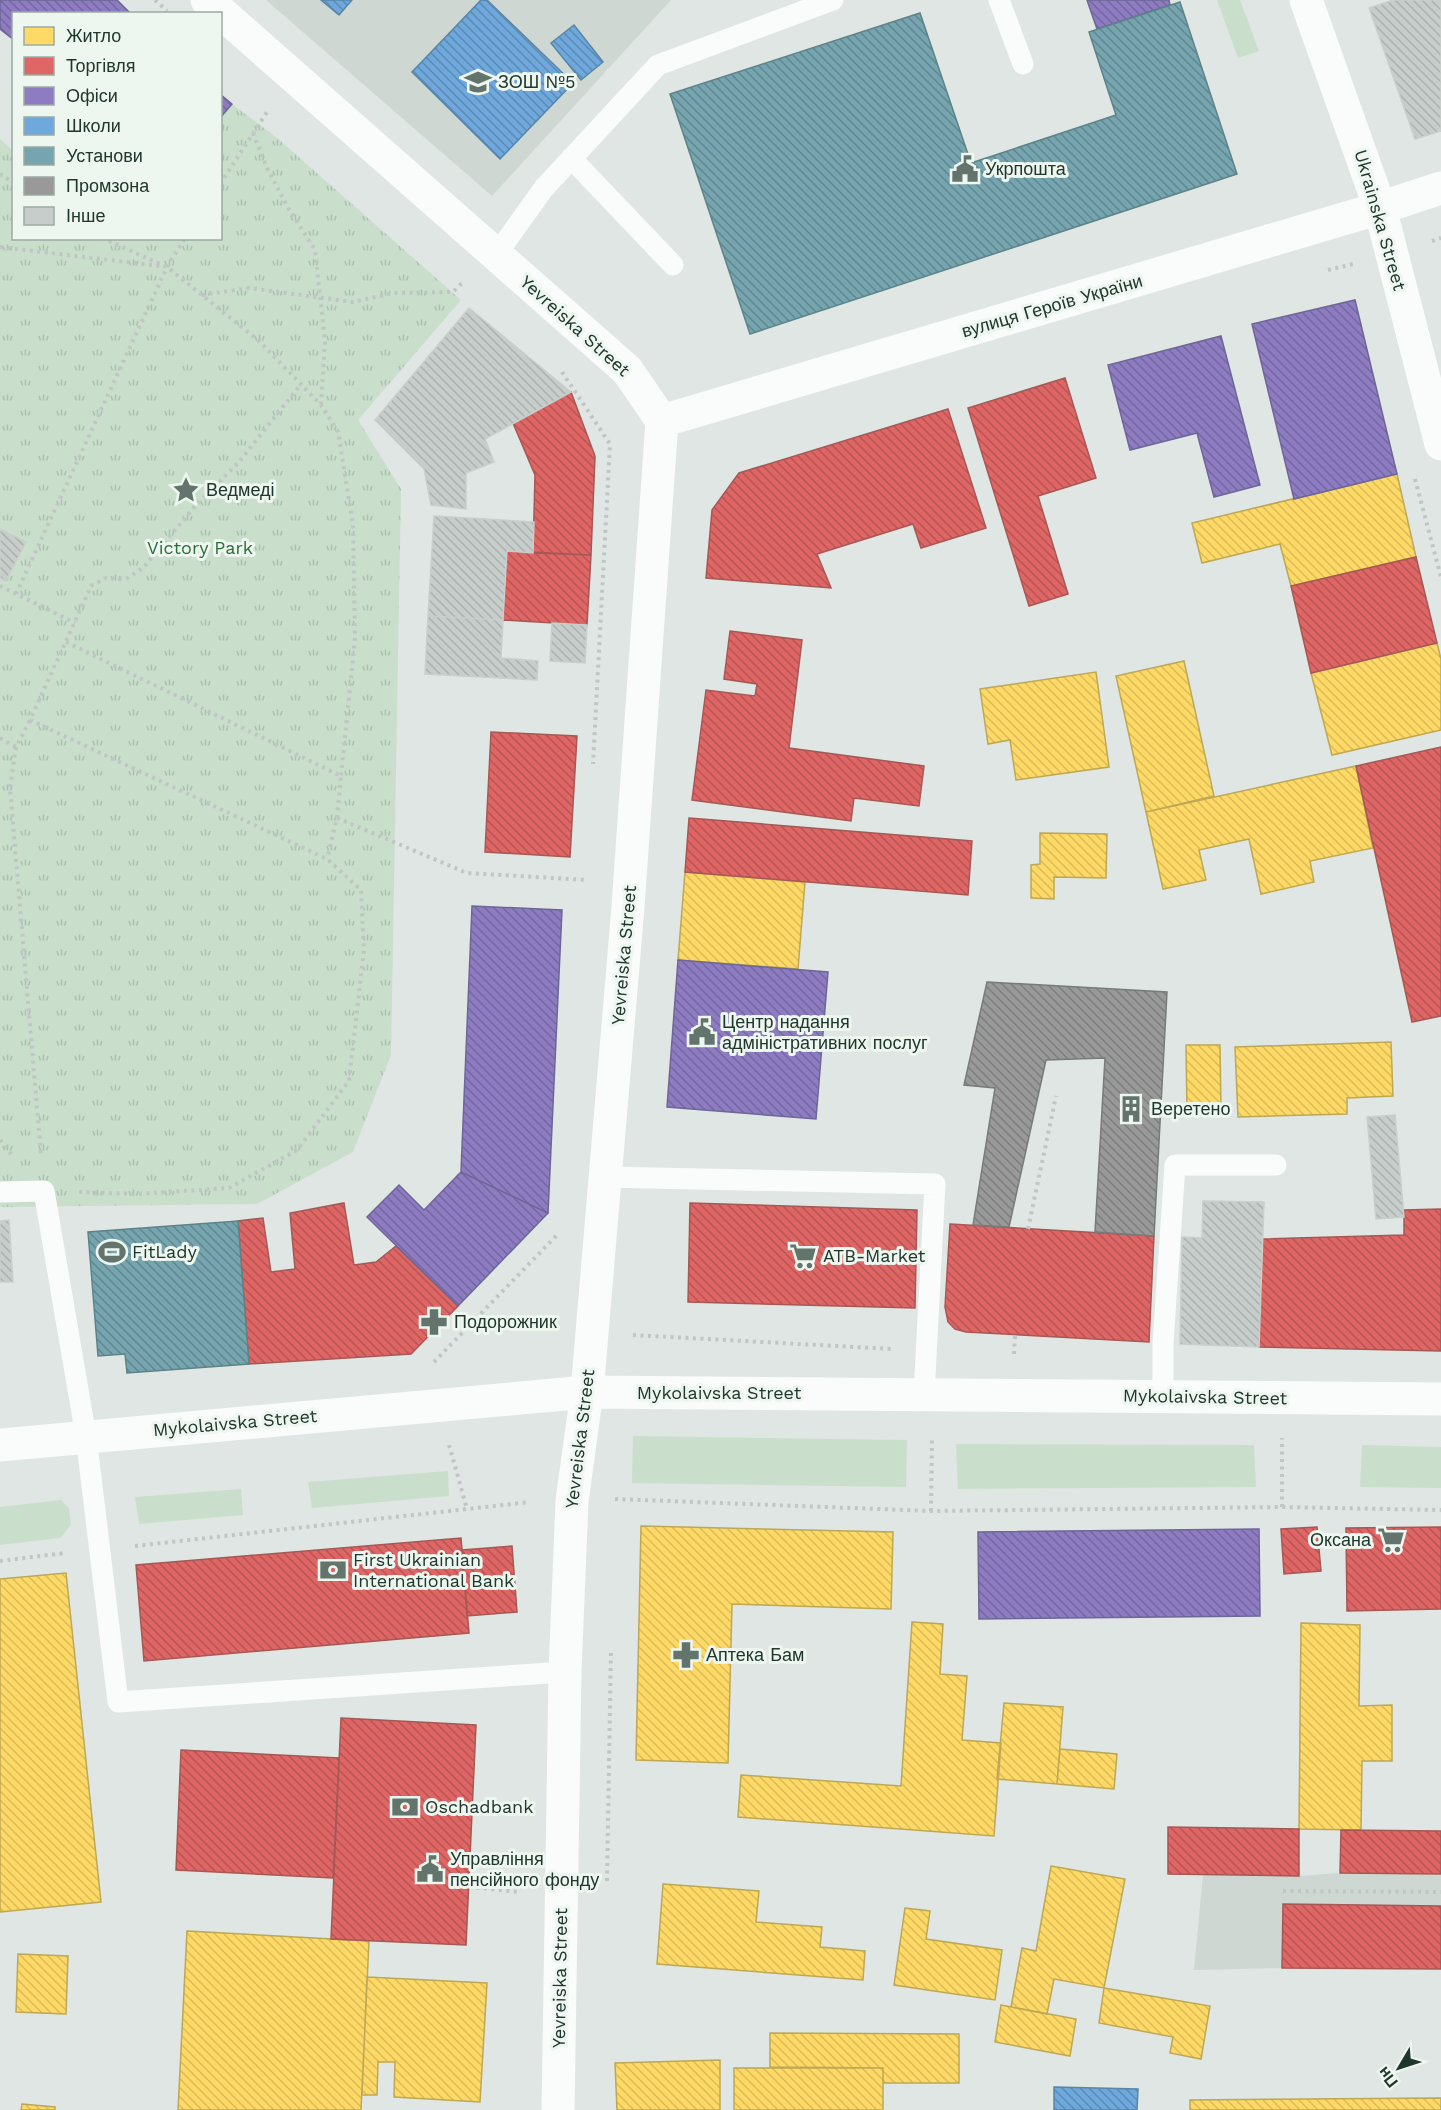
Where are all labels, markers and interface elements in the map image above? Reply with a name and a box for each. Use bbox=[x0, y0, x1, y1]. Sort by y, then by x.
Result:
legend bbox=[12, 12, 222, 240]
text: Житло bbox=[66, 25, 121, 46]
text: Торгівля bbox=[66, 55, 136, 76]
school or university icon: ЗОШ №5 bbox=[463, 67, 493, 97]
place label: ЗОШ №5 bbox=[498, 71, 575, 92]
text: Офіси bbox=[66, 85, 118, 106]
text: Школи bbox=[66, 115, 121, 136]
text: Установи bbox=[66, 145, 143, 166]
street label: Ukrainska Street bbox=[1350, 147, 1411, 293]
public building icon: Укрпошта bbox=[950, 154, 980, 184]
place label: Укрпошта bbox=[985, 158, 1067, 179]
text: Промзона bbox=[66, 175, 150, 196]
text: Інше bbox=[66, 205, 105, 226]
street label: вулиця Героїв України bbox=[959, 270, 1145, 341]
street label: Yevreiska Street bbox=[516, 271, 635, 381]
place icon: Ведмеді bbox=[171, 475, 201, 505]
place label: Ведмеді bbox=[206, 479, 275, 500]
park label: Victory Park bbox=[147, 537, 253, 558]
street label: Yevreiska Street bbox=[607, 884, 640, 1026]
place label: Центр надання адміністративних послуг bbox=[722, 1011, 928, 1053]
public building icon: Центр надання адміністративних послуг bbox=[687, 1017, 717, 1047]
building icon: Веретено bbox=[1116, 1094, 1146, 1124]
place label: Веретено bbox=[1151, 1098, 1230, 1119]
sports icon: FitLady bbox=[97, 1237, 127, 1267]
place label: FitLady bbox=[132, 1241, 198, 1262]
supermarket icon: ATB-Market bbox=[788, 1241, 818, 1271]
place label: ATB-Market bbox=[823, 1245, 926, 1266]
pharmacy icon: Подорожник bbox=[419, 1307, 449, 1337]
place label: Подорожник bbox=[454, 1311, 557, 1332]
street label: Yevreiska Street bbox=[561, 1368, 599, 1510]
street label: Mykolaivska Street bbox=[637, 1382, 802, 1403]
street label: Mykolaivska Street bbox=[1123, 1385, 1288, 1408]
street label: Mykolaivska Street bbox=[152, 1405, 318, 1440]
supermarket icon: Оксана bbox=[1376, 1525, 1406, 1555]
place label: Оксана bbox=[1310, 1529, 1372, 1550]
place label: First Ukrainian International Bank bbox=[353, 1549, 514, 1591]
bank icon: First Ukrainian International Bank bbox=[318, 1555, 348, 1585]
pharmacy icon: Аптека Бам bbox=[671, 1640, 701, 1670]
place label: Аптека Бам bbox=[706, 1644, 804, 1665]
bank icon: Oschadbank bbox=[390, 1792, 420, 1822]
place label: Oschadbank bbox=[425, 1796, 533, 1817]
place label: Управління пенсійного фонду bbox=[450, 1848, 599, 1890]
public building icon: Управління пенсійного фонду bbox=[415, 1854, 445, 1884]
street label: Yevreiska Street bbox=[548, 1907, 571, 2048]
north arrow bbox=[1369, 2038, 1429, 2098]
text: Пн bbox=[1374, 2063, 1402, 2091]

